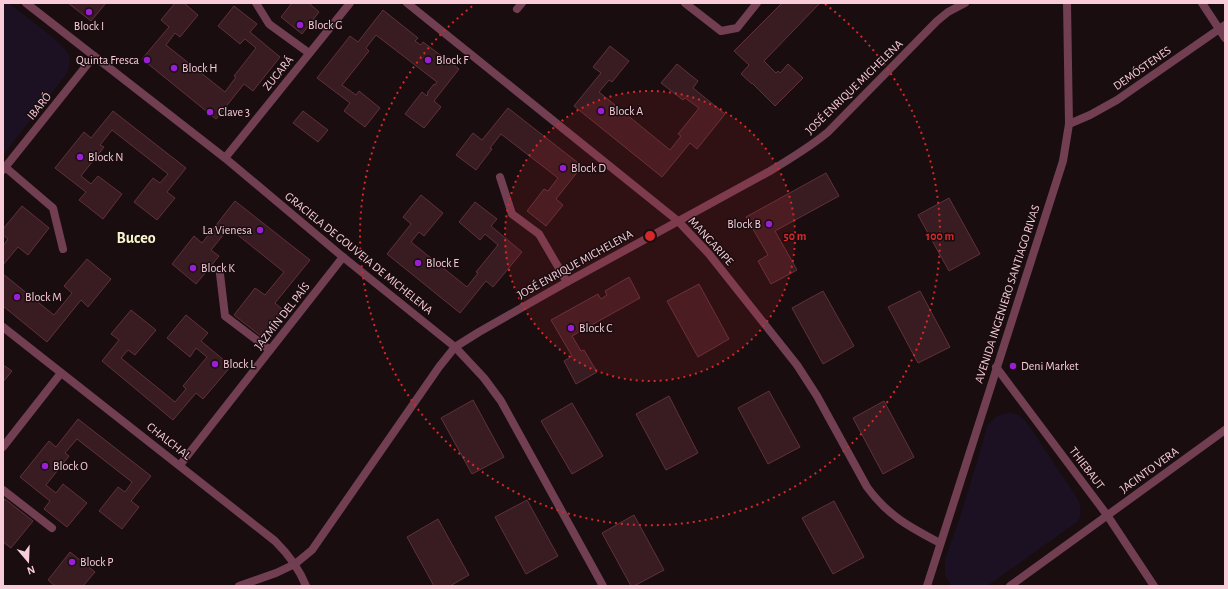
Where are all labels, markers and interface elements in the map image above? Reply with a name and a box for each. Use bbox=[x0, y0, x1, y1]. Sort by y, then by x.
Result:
marker: Block I bbox=[84, 7, 94, 17]
place label: Block G bbox=[308, 19, 343, 31]
place label: Block I bbox=[74, 20, 104, 32]
marker: Block G bbox=[295, 20, 305, 30]
street label: JOSÉ ENRIQUE MICHELENA bbox=[802, 37, 906, 137]
street label: DEMÓSTENES bbox=[1110, 43, 1173, 92]
street label: ZUCARÁ bbox=[260, 53, 295, 93]
place label: Quinta Fresca bbox=[76, 54, 139, 67]
place label: Block F bbox=[436, 54, 469, 66]
marker: Quinta Fresca bbox=[142, 55, 152, 65]
marker: Block F bbox=[423, 55, 433, 65]
place label: Block H bbox=[182, 62, 218, 74]
marker: Block H bbox=[169, 63, 179, 73]
street label: IBARÓ bbox=[24, 89, 54, 122]
place label: Block A bbox=[609, 105, 643, 117]
place label: Clave 3 bbox=[218, 106, 250, 118]
marker: Block A bbox=[596, 106, 606, 116]
marker: Clave 3 bbox=[205, 107, 215, 117]
place label: Block N bbox=[88, 151, 124, 163]
marker: Block N bbox=[75, 152, 85, 162]
place label: Block D bbox=[571, 162, 606, 174]
marker: Block D bbox=[558, 163, 568, 173]
street label: GRACIELA DE GOUVEIA DE MICHELENA bbox=[283, 190, 435, 316]
street label: AVENIDA INGENIERO SANTIAGO RIVAS bbox=[972, 203, 1042, 385]
street label: MANGARIPE bbox=[686, 215, 736, 268]
place label: Block B bbox=[727, 218, 761, 230]
marker: Block B bbox=[764, 219, 774, 229]
place label: La Vienesa bbox=[203, 224, 252, 236]
marker: La Vienesa bbox=[255, 225, 265, 235]
street label: JOSÉ ENRIQUE MICHELENA bbox=[515, 226, 635, 302]
centre of rings bbox=[643, 229, 657, 243]
district label: Buceo bbox=[116, 230, 156, 246]
text: 50 m bbox=[784, 230, 807, 242]
text: 100 m bbox=[926, 230, 954, 242]
place label: Block E bbox=[426, 257, 459, 269]
marker: Block E bbox=[413, 258, 423, 268]
place label: Block K bbox=[201, 262, 235, 274]
marker: Block K bbox=[188, 263, 198, 273]
street label: JAZMÍN DEL PAÍS bbox=[251, 279, 312, 352]
place label: Block M bbox=[25, 291, 62, 303]
marker: Block M bbox=[12, 292, 22, 302]
place label: Block C bbox=[579, 322, 613, 334]
marker: Block C bbox=[566, 323, 576, 333]
place label: Block L bbox=[223, 358, 255, 370]
marker: Block L bbox=[210, 359, 220, 369]
place label: Deni Market bbox=[1021, 360, 1079, 372]
marker: Deni Market bbox=[1008, 361, 1018, 371]
street label: CHALCHAL bbox=[145, 420, 193, 462]
street label: THIEBAUT bbox=[1067, 445, 1107, 492]
street label: JACINTO VERA bbox=[1118, 445, 1181, 495]
place label: Block O bbox=[53, 460, 88, 472]
marker: Block O bbox=[40, 461, 50, 471]
north arrow bbox=[8, 541, 48, 581]
place label: Block P bbox=[80, 556, 114, 568]
marker: Block P bbox=[67, 557, 77, 567]
text: N bbox=[26, 564, 37, 576]

